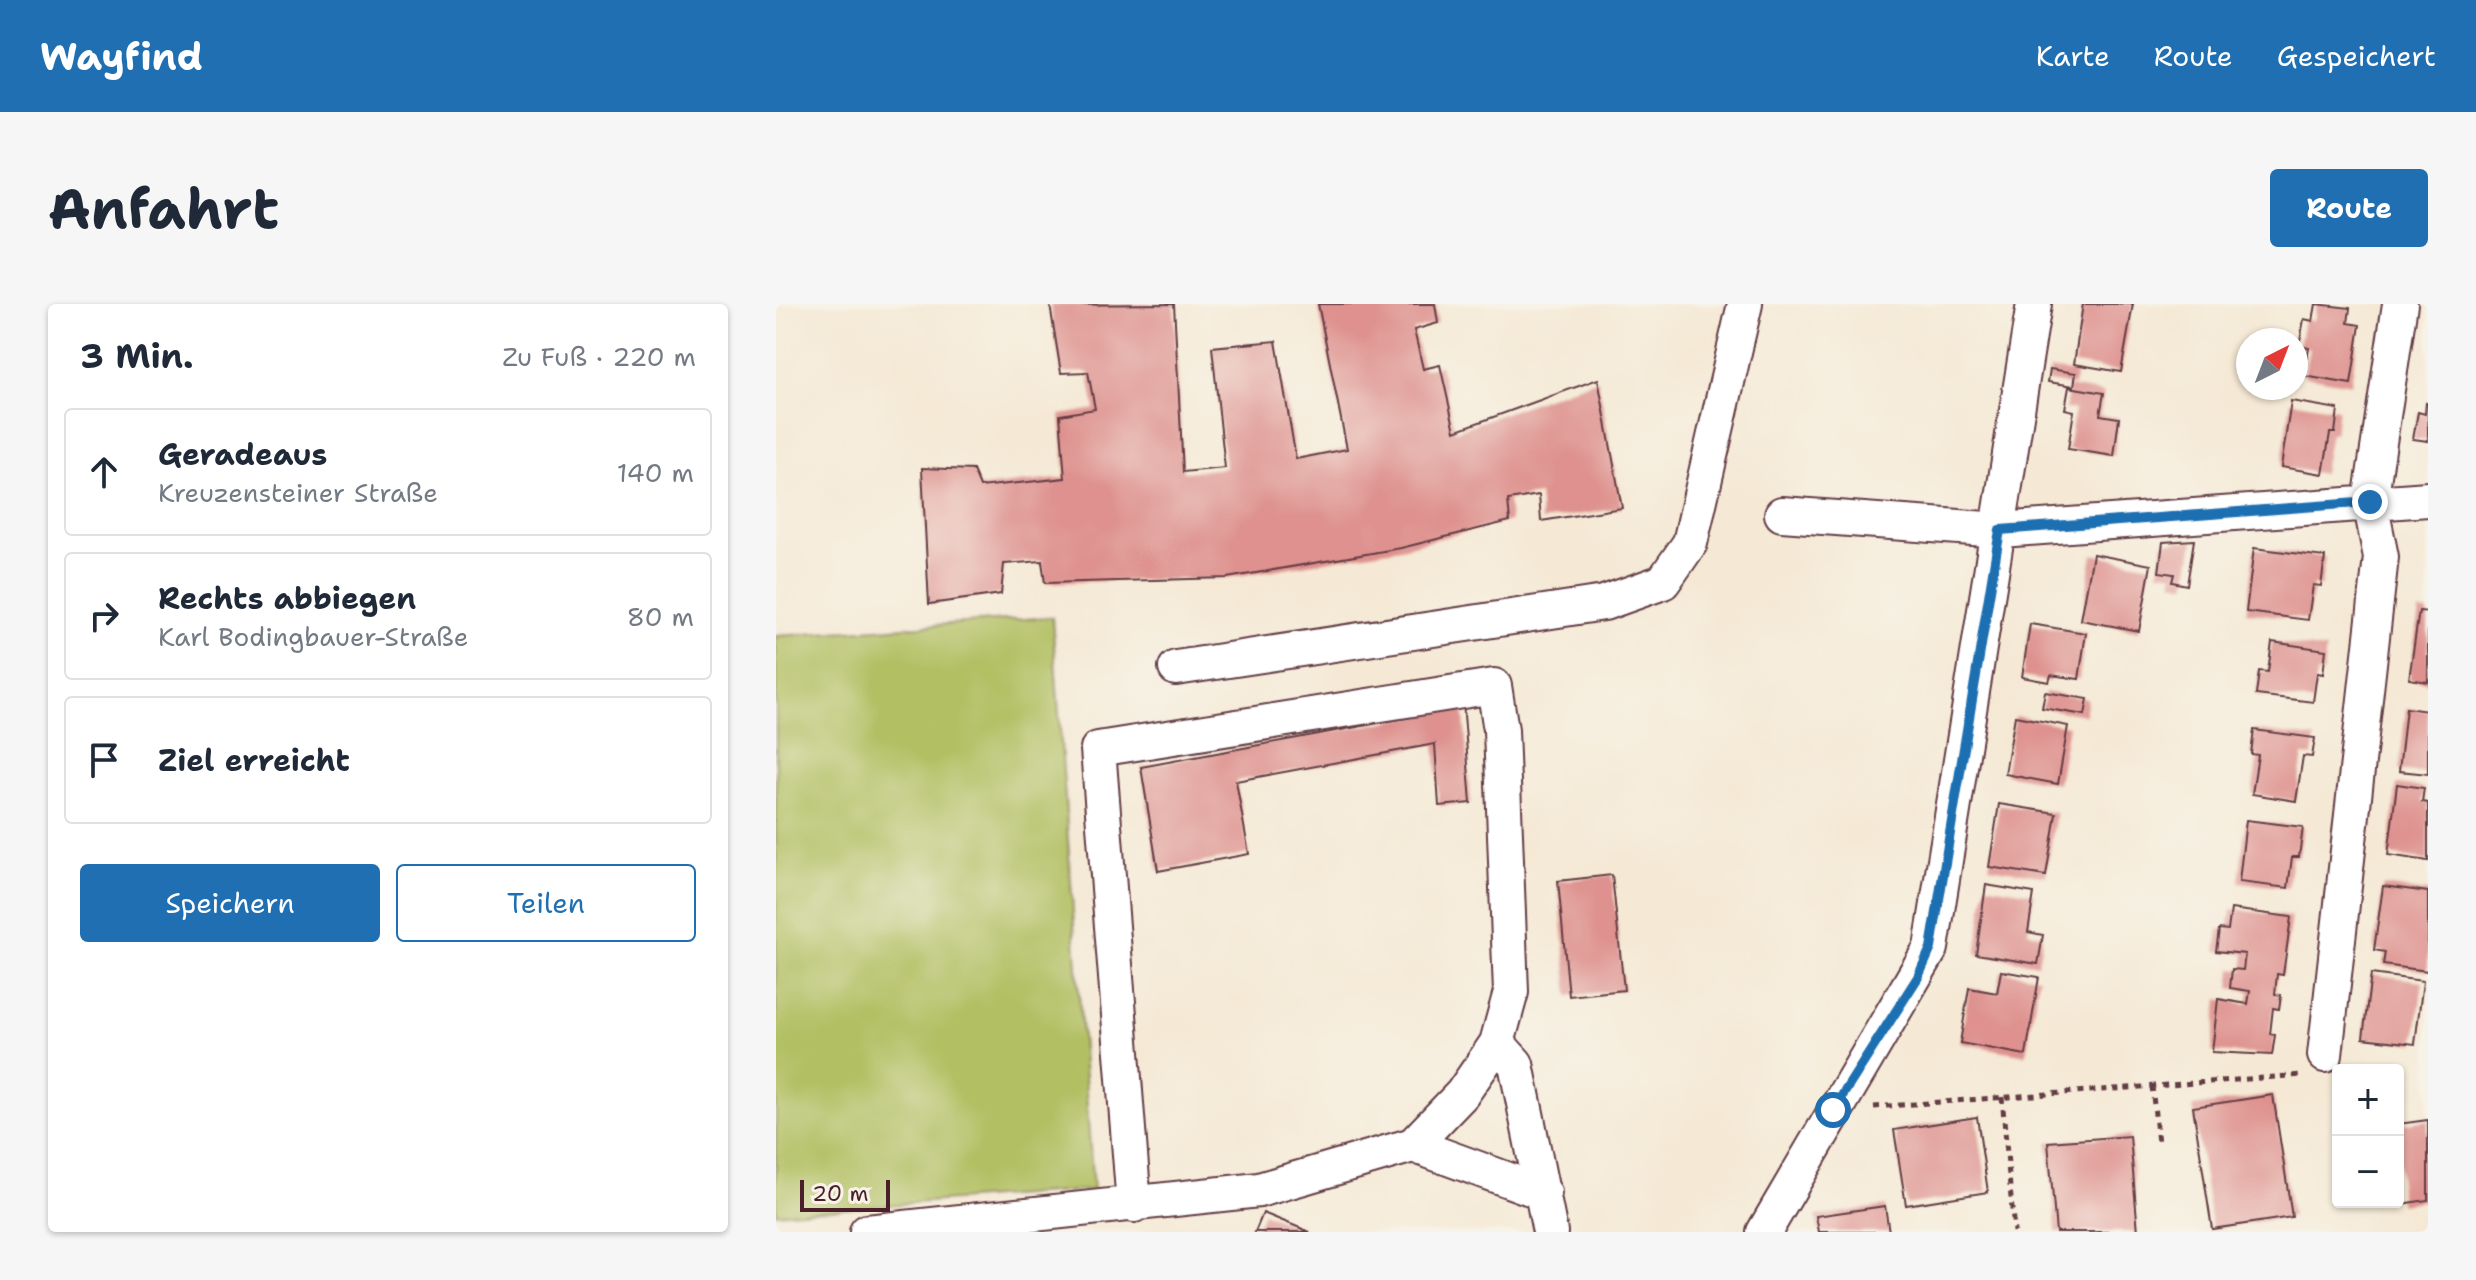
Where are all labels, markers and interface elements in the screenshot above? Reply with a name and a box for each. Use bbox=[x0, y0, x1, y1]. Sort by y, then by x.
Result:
text: Wayfind bbox=[40, 31, 203, 82]
text: Karte bbox=[2036, 37, 2110, 75]
text: Route bbox=[2154, 37, 2233, 75]
text: Gespeichert bbox=[2277, 37, 2436, 75]
button: Route bbox=[2270, 169, 2428, 247]
text: Anfahrt bbox=[48, 171, 279, 246]
north arrow bbox=[2236, 328, 2308, 400]
text: 3 Min. bbox=[80, 333, 193, 379]
text: Zu Fuß · 220 m bbox=[502, 339, 696, 374]
text: Geradeaus bbox=[158, 434, 327, 475]
icon: ahead bbox=[82, 450, 126, 494]
text: 140 m bbox=[617, 455, 694, 490]
text: Kreuzensteiner Straße bbox=[158, 475, 438, 510]
route end bbox=[2352, 484, 2388, 520]
text: Rechts abbiegen bbox=[158, 578, 416, 619]
icon: right bbox=[82, 594, 126, 638]
text: 80 m bbox=[627, 599, 694, 634]
text: Karl Bodingbauer-Straße bbox=[158, 619, 468, 654]
icon: arrive bbox=[82, 738, 126, 782]
text: Ziel erreicht bbox=[158, 740, 350, 781]
button: Speichern bbox=[80, 864, 380, 942]
button: Teilen bbox=[396, 864, 696, 942]
map controls bbox=[2332, 1064, 2404, 1208]
button: + bbox=[2332, 1064, 2404, 1136]
route start bbox=[1815, 1092, 1851, 1128]
button: − bbox=[2332, 1136, 2404, 1208]
scale bar bbox=[800, 1176, 890, 1212]
text: 20 m bbox=[812, 1179, 869, 1208]

